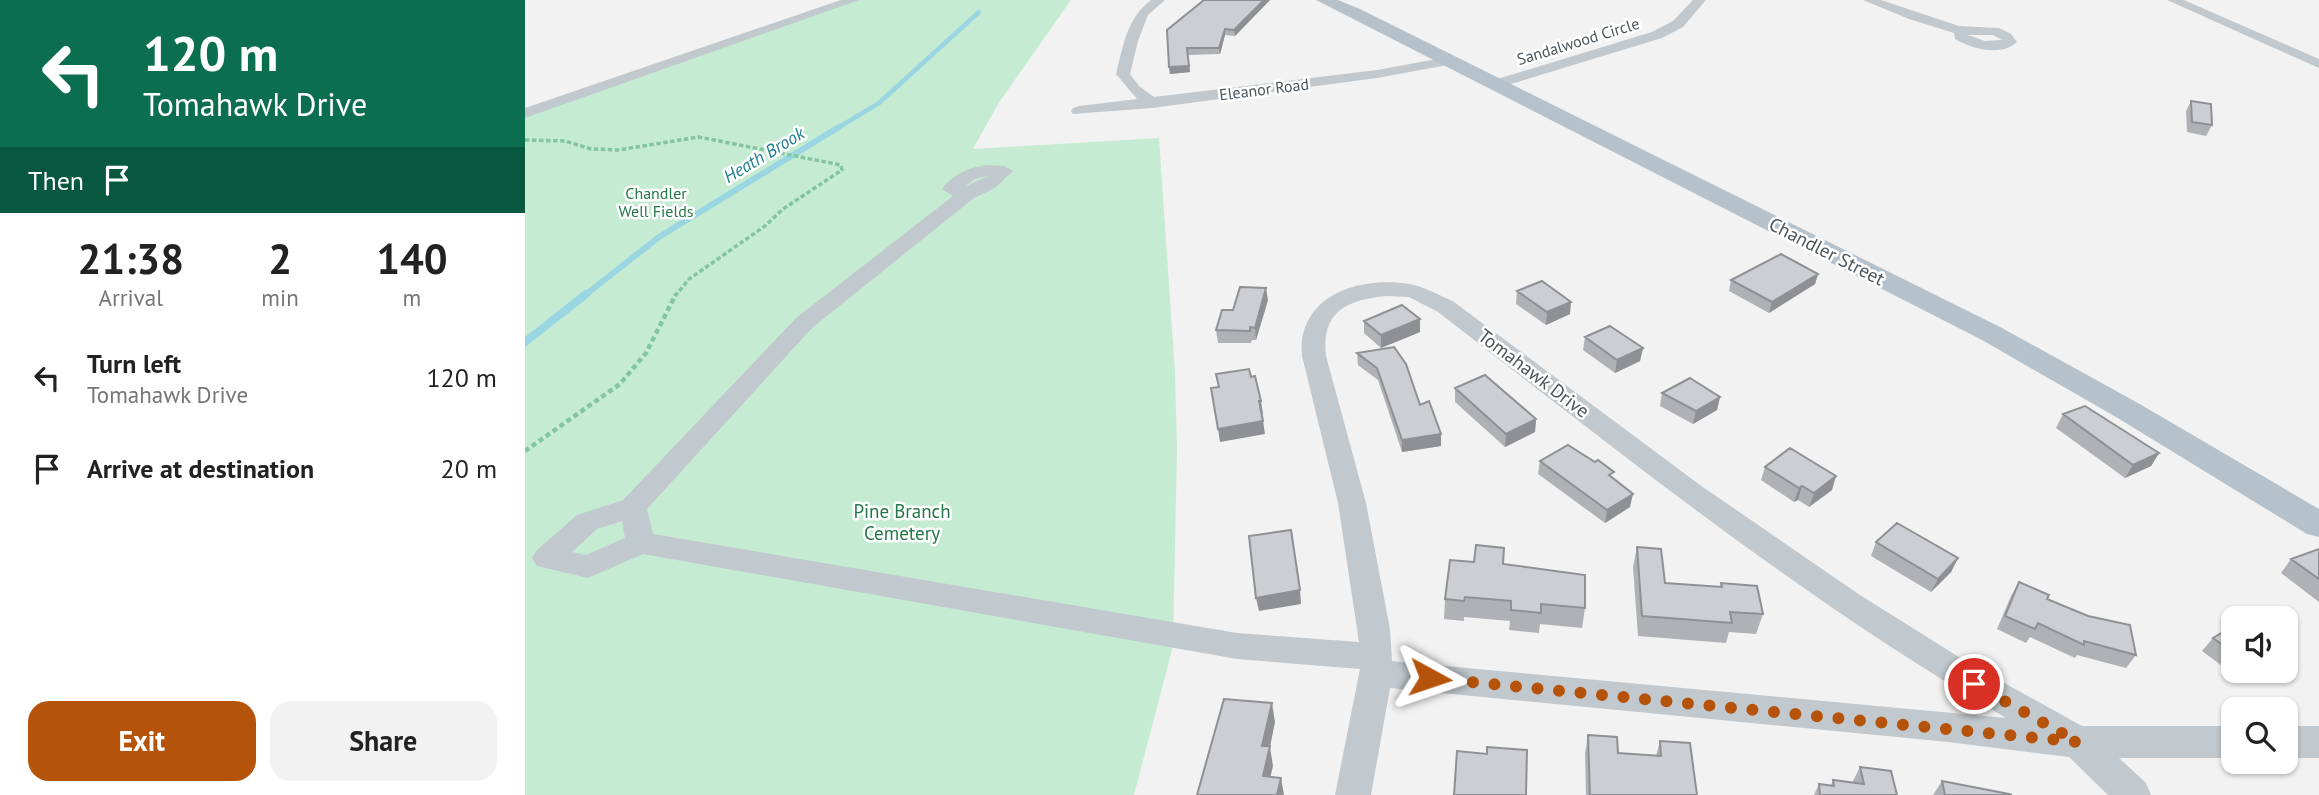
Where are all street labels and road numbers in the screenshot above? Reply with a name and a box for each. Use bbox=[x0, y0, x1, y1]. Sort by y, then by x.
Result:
street label: Sandalwood Circle bbox=[1514, 13, 1642, 69]
street label: Eleanor Road bbox=[1218, 74, 1310, 104]
street label: Chandler Street bbox=[1765, 212, 1889, 291]
street label: Tomahawk Drive bbox=[1474, 323, 1594, 423]

